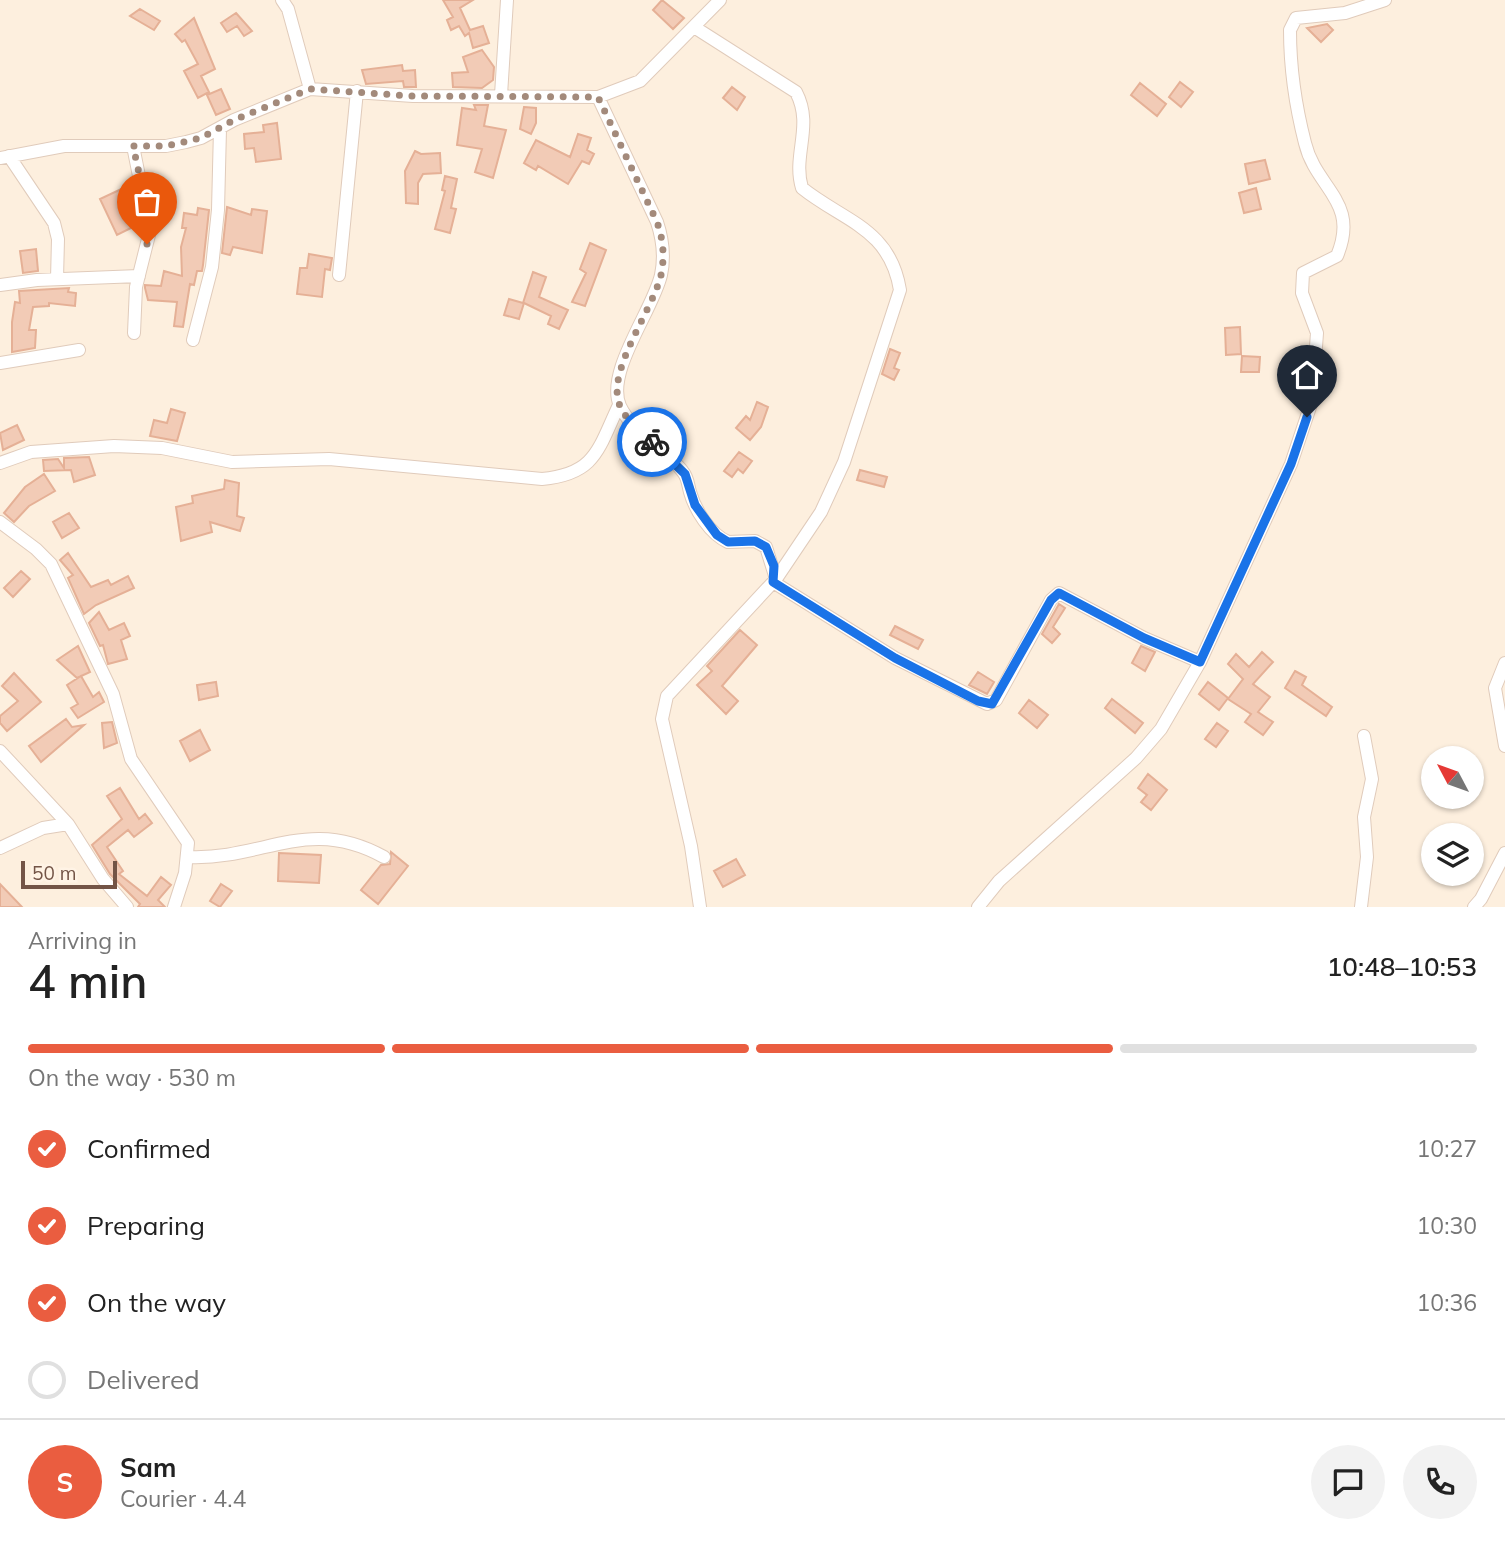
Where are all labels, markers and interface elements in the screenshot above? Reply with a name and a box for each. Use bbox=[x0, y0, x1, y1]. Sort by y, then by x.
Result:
pin bbox=[117, 172, 177, 244]
icon: bag bbox=[128, 183, 166, 221]
pin bbox=[1277, 345, 1337, 417]
icon: home bbox=[1288, 356, 1326, 394]
courier bbox=[617, 407, 687, 477]
icon: bike bbox=[633, 423, 671, 461]
north arrow bbox=[1421, 746, 1484, 808]
map controls bbox=[1421, 746, 1484, 886]
button: layers bbox=[1421, 823, 1484, 886]
scale bar bbox=[21, 858, 117, 890]
text: 50 m bbox=[32, 861, 76, 885]
text: Arriving in bbox=[28, 926, 137, 955]
text: 10:48–10:53 bbox=[1327, 950, 1477, 983]
text: 4 min bbox=[28, 952, 147, 1010]
text: On the way · 530 m bbox=[28, 1063, 236, 1092]
icon: check bbox=[28, 1130, 66, 1168]
text: Confirmed bbox=[87, 1132, 211, 1165]
text: 10:27 bbox=[1417, 1134, 1477, 1163]
icon: check bbox=[28, 1207, 66, 1245]
text: Preparing bbox=[87, 1209, 205, 1242]
text: 10:30 bbox=[1417, 1211, 1477, 1240]
icon: check bbox=[28, 1284, 66, 1322]
text: On the way bbox=[87, 1286, 226, 1319]
text: 10:36 bbox=[1417, 1288, 1477, 1317]
text: Delivered bbox=[87, 1363, 200, 1396]
button: chat bbox=[1311, 1445, 1385, 1519]
button: phone bbox=[1403, 1445, 1477, 1519]
text: Sam bbox=[120, 1451, 176, 1484]
text: S bbox=[57, 1466, 73, 1499]
text: Courier · 4.4 bbox=[120, 1484, 246, 1513]

